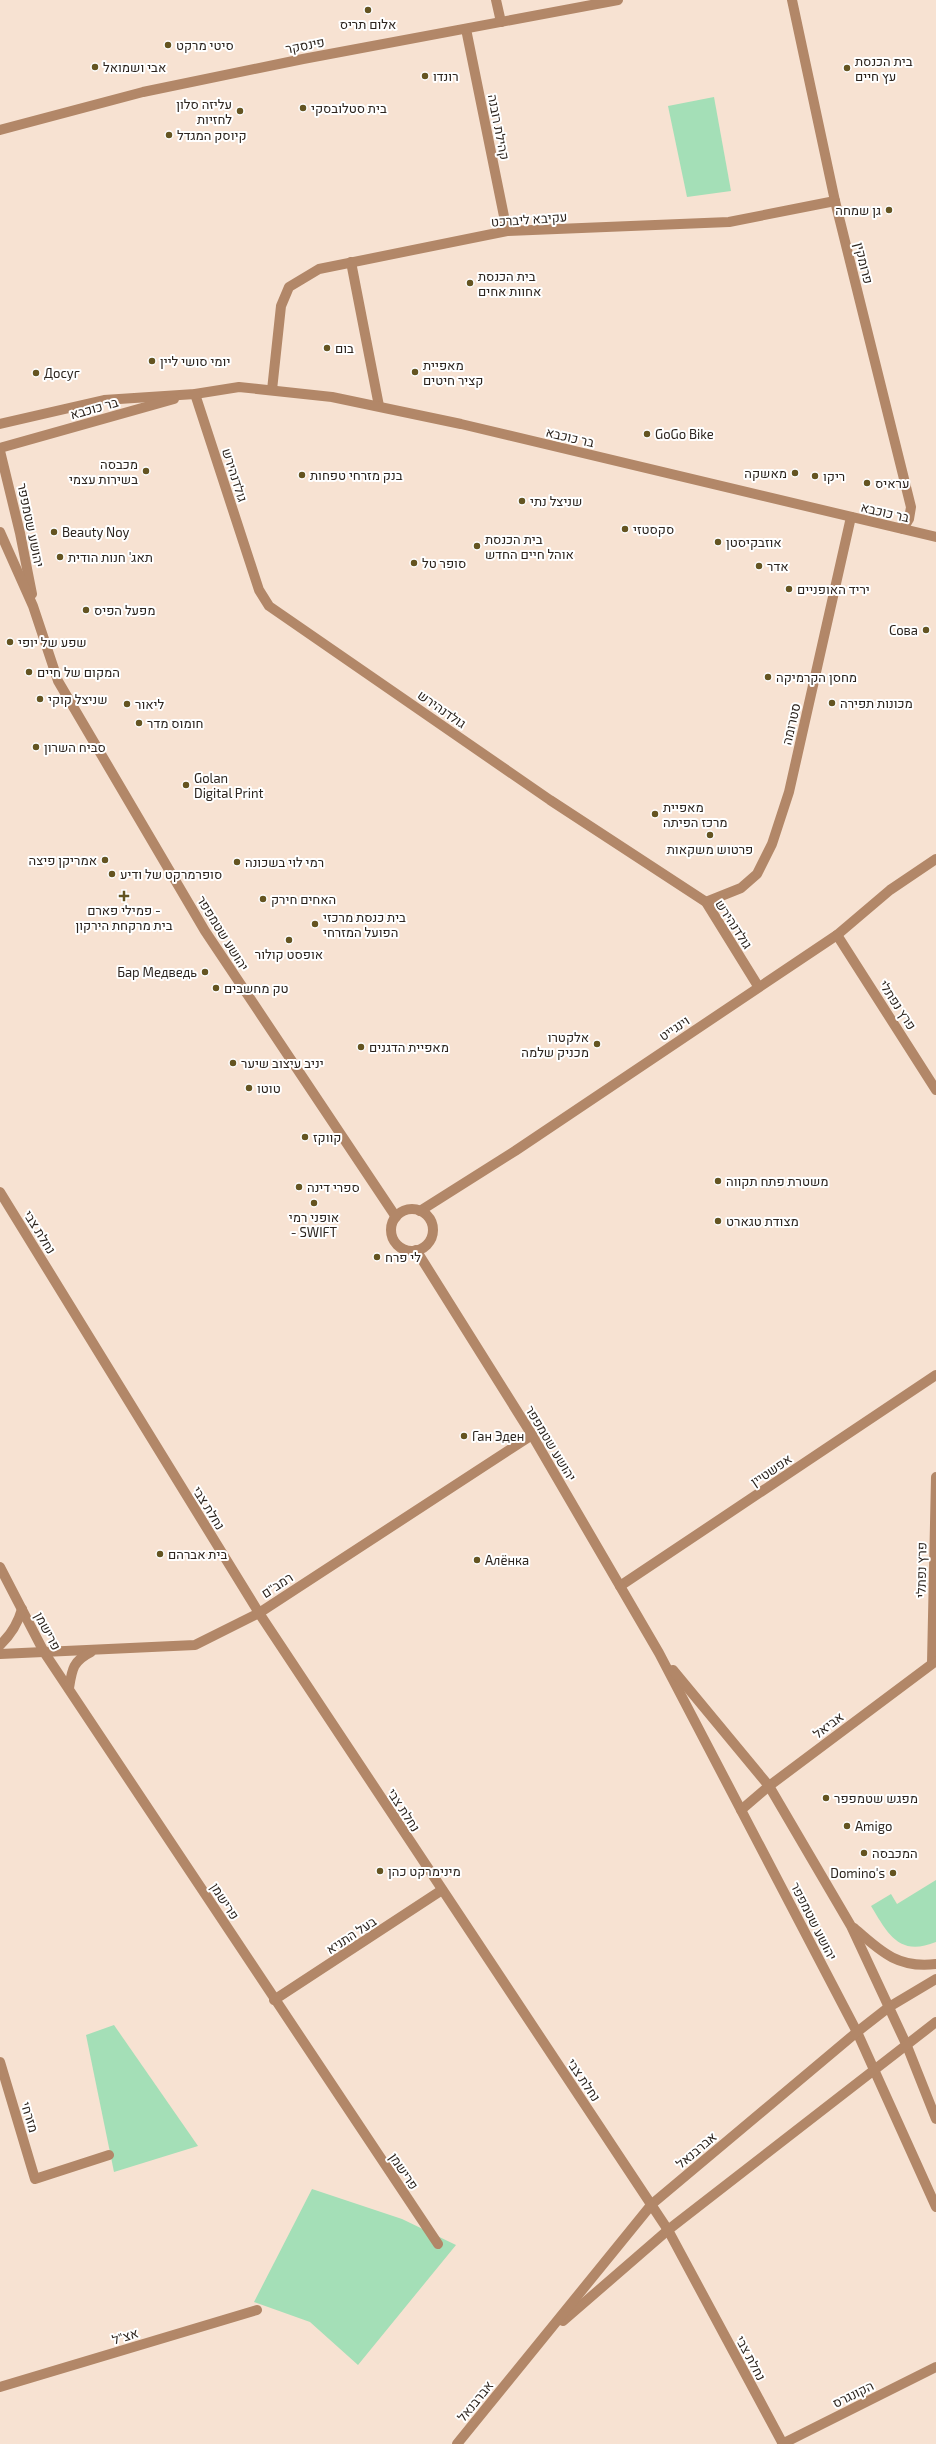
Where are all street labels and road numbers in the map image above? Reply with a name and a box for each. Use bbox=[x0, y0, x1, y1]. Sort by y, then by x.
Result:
street label: פינסקר bbox=[284, 33, 326, 57]
street label: קהילת רובנה bbox=[485, 93, 513, 161]
street label: עקיבא ליברכט bbox=[490, 208, 568, 230]
street label: פרומקין bbox=[851, 241, 877, 285]
street label: בר כוכבא bbox=[68, 393, 120, 422]
street label: בר כוכבא bbox=[544, 424, 596, 450]
street label: גולדנהירש bbox=[219, 446, 251, 504]
street label: יהושע שטמפפר bbox=[14, 482, 48, 568]
street label: בר כוכבא bbox=[859, 499, 911, 525]
street label: גולדנהירש bbox=[415, 687, 469, 731]
street label: סטרומה bbox=[778, 702, 804, 746]
street label: יהושע שטמפפר bbox=[194, 893, 252, 973]
street label: גולדנהירש bbox=[712, 896, 756, 952]
street label: פרץ נפתלי bbox=[876, 977, 920, 1033]
street label: וינגייט bbox=[656, 1012, 692, 1044]
street label: נחלת צבי bbox=[20, 1207, 60, 1257]
street label: יהושע שטמפפר bbox=[522, 1402, 580, 1484]
street label: אפשטיין bbox=[747, 1450, 795, 1490]
street label: נחלת צבי bbox=[189, 1483, 229, 1533]
street label: פרץ נפתלי bbox=[913, 1542, 929, 1598]
street label: רמב"ם bbox=[258, 1569, 296, 1601]
street label: פרישמן bbox=[31, 1609, 65, 1653]
street label: אביאל bbox=[810, 1708, 846, 1742]
street label: נחלת צבי bbox=[384, 1785, 424, 1835]
street label: יהושע שטמפפר bbox=[787, 1879, 841, 1963]
street label: פרישמן bbox=[207, 1880, 243, 1922]
street label: בעל התניא bbox=[323, 1913, 379, 1957]
street label: נחלת צבי bbox=[564, 2056, 604, 2104]
street label: מזרחי bbox=[18, 2100, 42, 2134]
street label: אברבנאל bbox=[672, 2128, 720, 2172]
street label: פרישמן bbox=[386, 2150, 422, 2192]
street label: אצ"ל bbox=[110, 2324, 140, 2348]
street label: נחלת צבי bbox=[733, 2333, 769, 2383]
street label: אברבנאל bbox=[454, 2377, 496, 2425]
street label: הקונגרס bbox=[830, 2377, 876, 2411]

